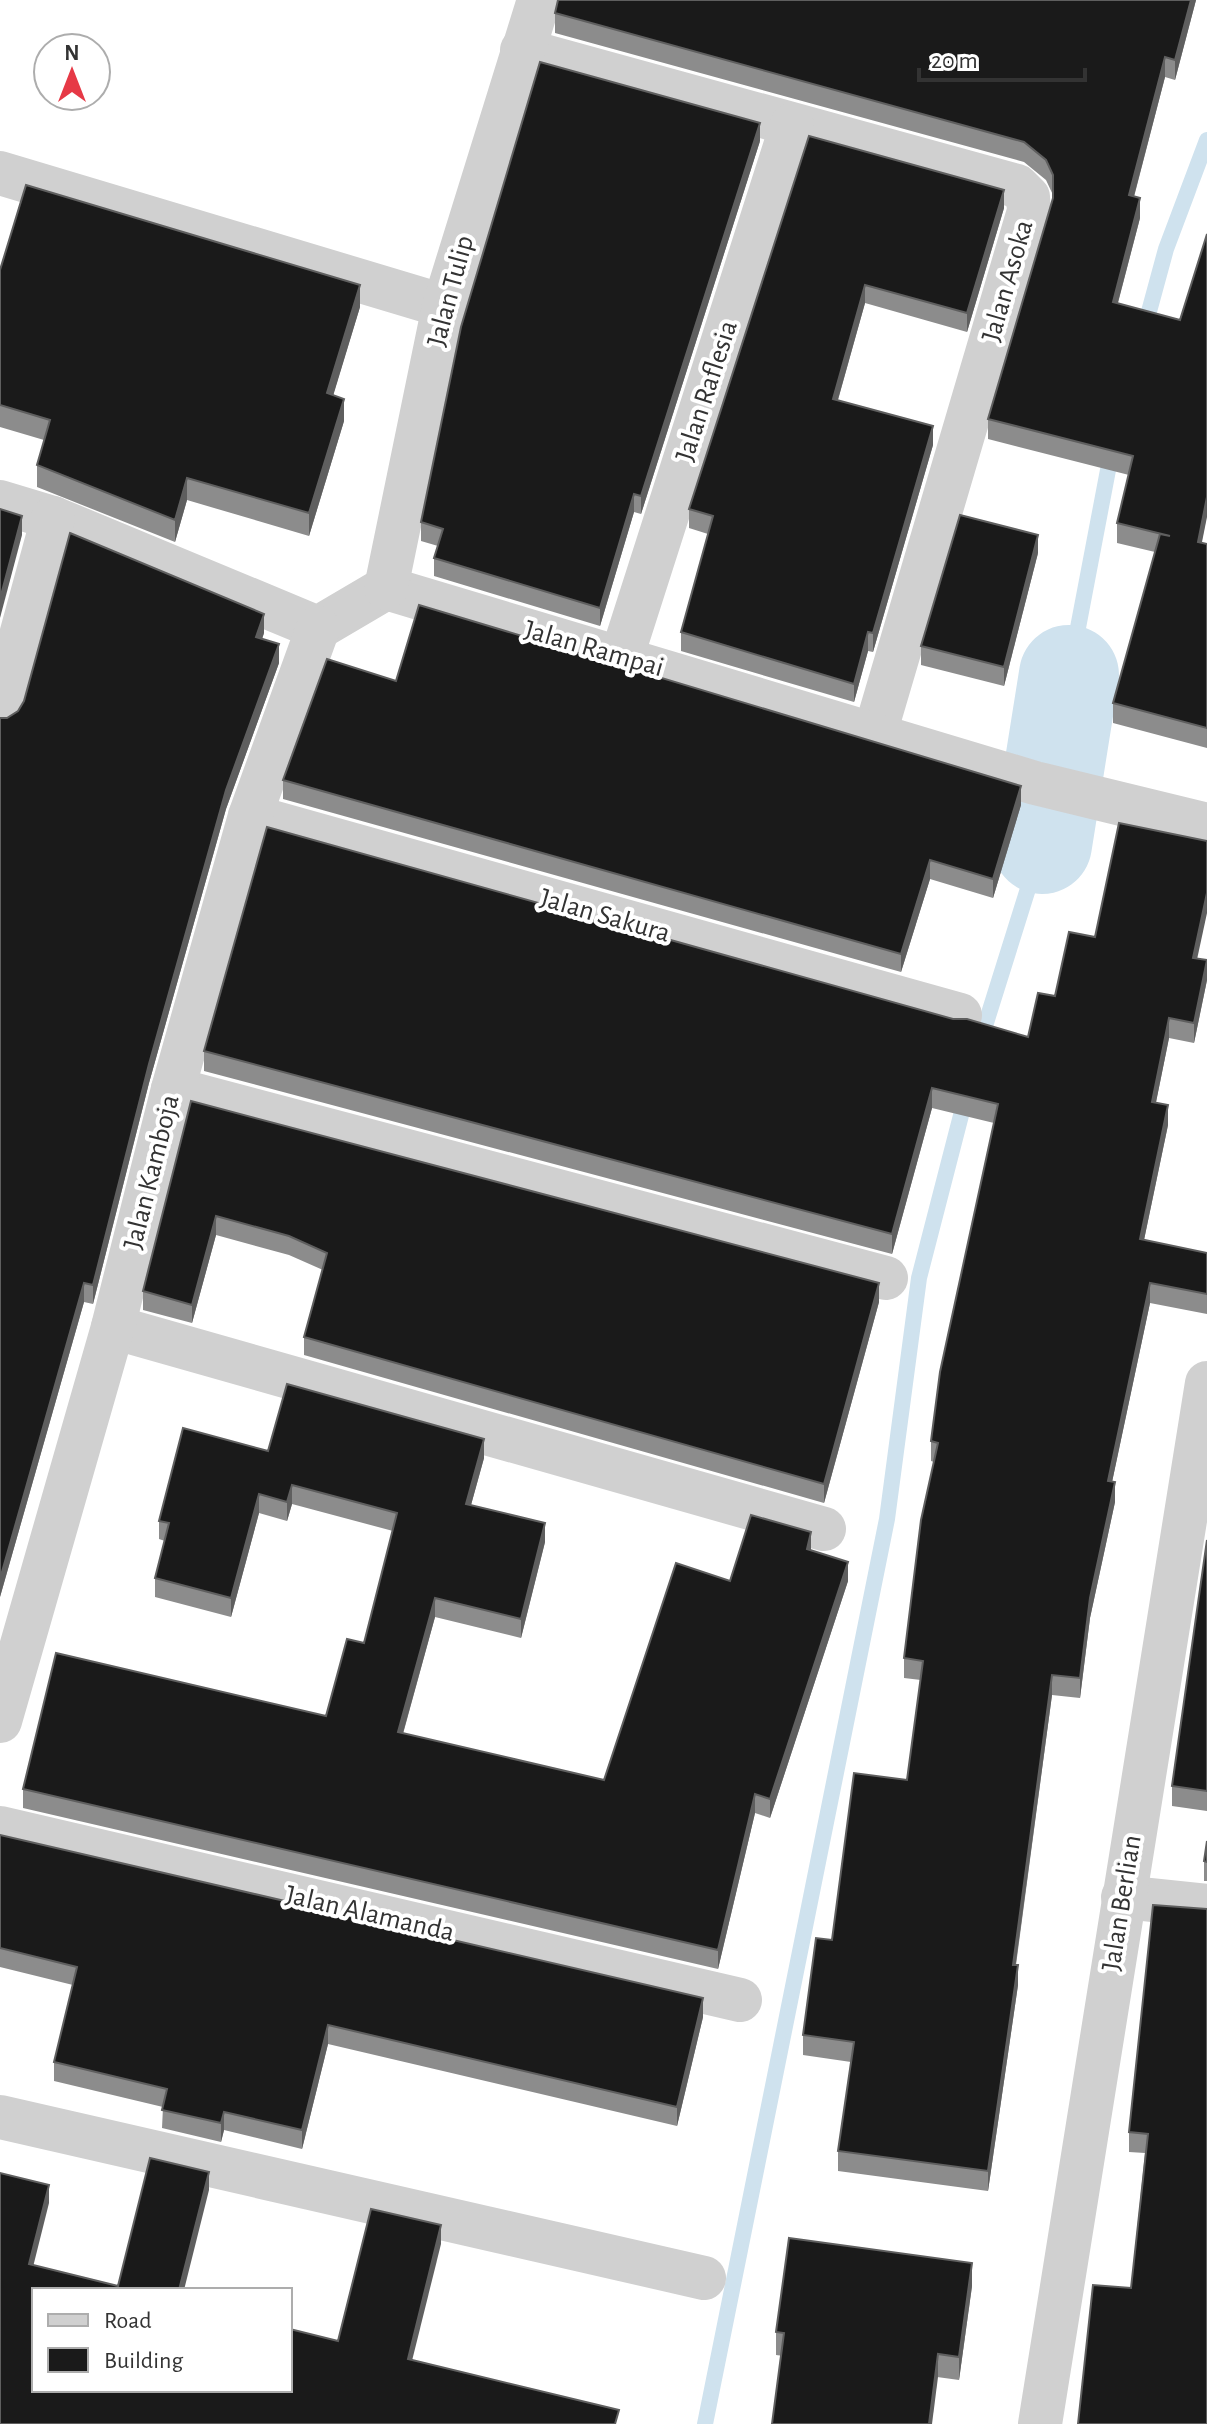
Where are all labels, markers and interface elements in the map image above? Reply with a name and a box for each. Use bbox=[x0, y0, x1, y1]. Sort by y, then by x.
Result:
north arrow bbox=[32, 32, 112, 112]
scale bar bbox=[919, 32, 1085, 82]
text: N bbox=[64, 42, 80, 64]
text: 20 m bbox=[931, 49, 978, 73]
street label: Jalan Asoka bbox=[977, 217, 1039, 345]
street label: Jalan Tulip bbox=[423, 233, 479, 349]
street label: Jalan Raflesia bbox=[671, 317, 743, 465]
street label: Jalan Rampai bbox=[521, 616, 667, 682]
street label: Jalan Sakura bbox=[537, 884, 673, 948]
street label: Jalan Kamboja bbox=[119, 1092, 185, 1252]
street label: Jalan Berlian bbox=[1097, 1833, 1147, 1973]
street label: Jalan Alamanda bbox=[283, 1881, 457, 1947]
legend bbox=[32, 2288, 292, 2392]
text: Road bbox=[104, 2309, 152, 2333]
text: Building bbox=[104, 2349, 183, 2373]

